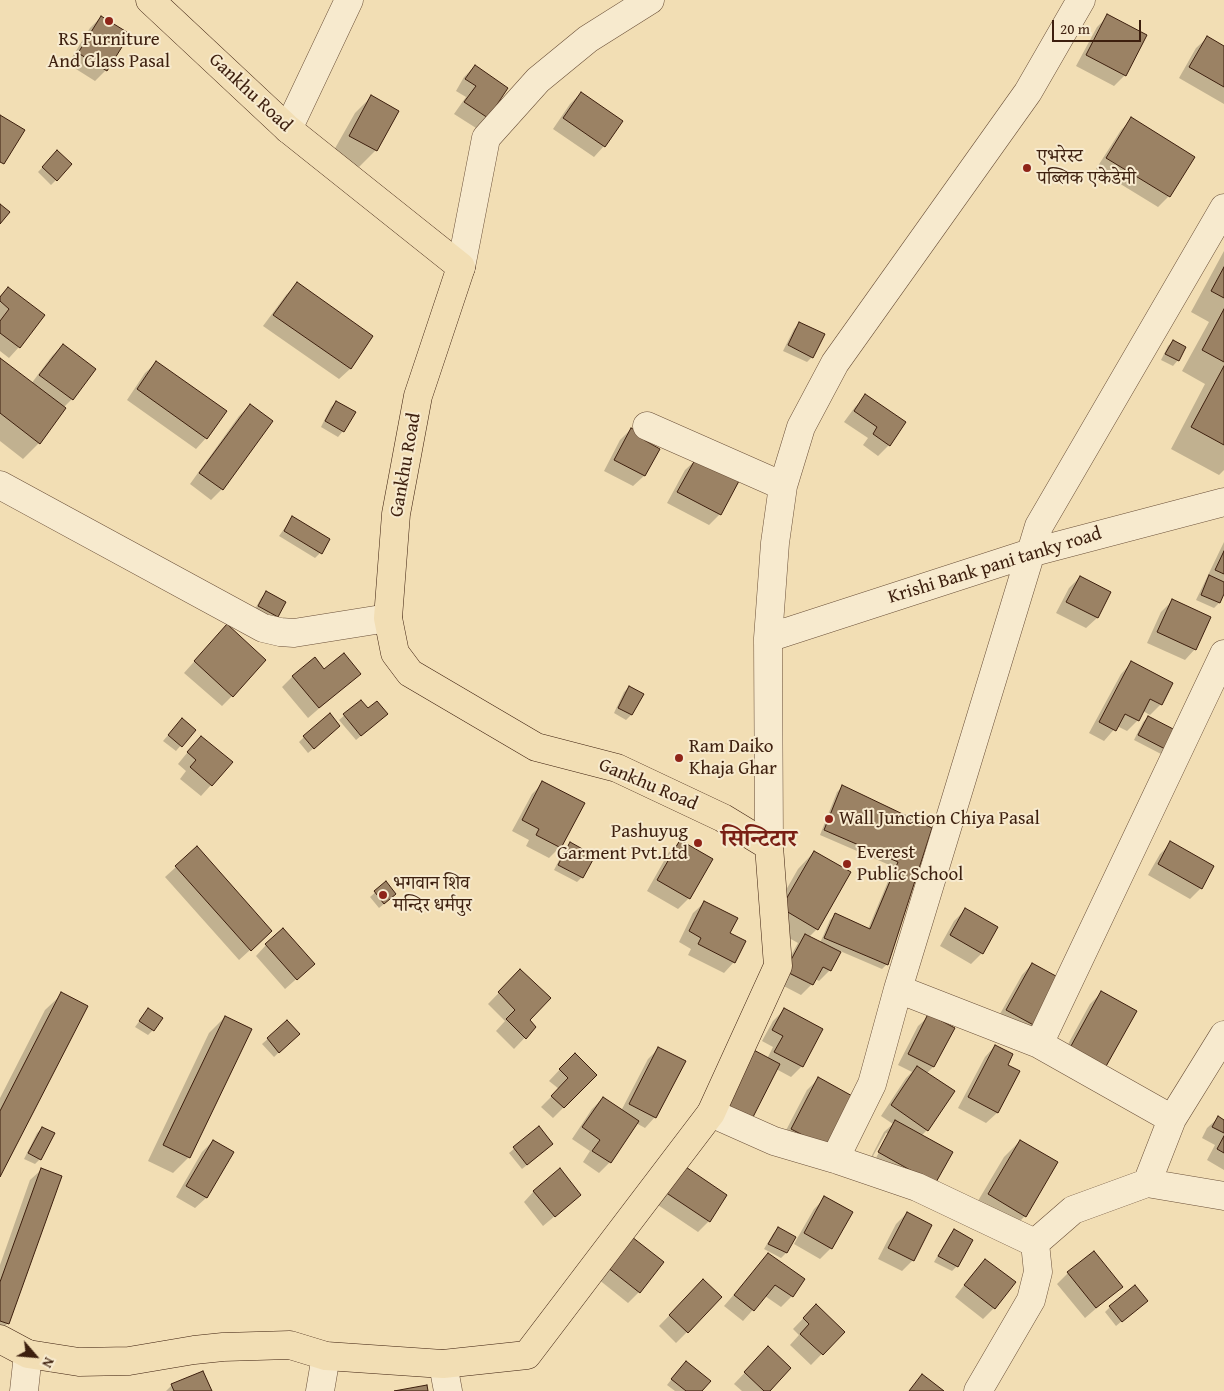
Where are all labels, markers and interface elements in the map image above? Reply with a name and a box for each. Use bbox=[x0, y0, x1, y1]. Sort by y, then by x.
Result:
scale bar bbox=[1054, 10, 1143, 42]
marker: RS Furniture And Glass Pasal bbox=[103, 15, 115, 27]
text: 20 m bbox=[1060, 18, 1090, 39]
place label: RS Furniture And Glass Pasal bbox=[48, 29, 170, 73]
street label: Gankhu Road bbox=[204, 49, 296, 137]
place label: एभरेस्ट पब्लिक एकेडेमी bbox=[1037, 146, 1136, 190]
marker: एभरेस्ट पब्लिक एकेडेमी bbox=[1021, 162, 1033, 174]
street label: Gankhu Road bbox=[386, 411, 426, 519]
street label: Krishi Bank pani tanky road bbox=[886, 523, 1104, 609]
place label: Ram Daiko Khaja Ghar bbox=[689, 736, 777, 780]
marker: Ram Daiko Khaja Ghar bbox=[673, 752, 685, 764]
street label: Gankhu Road bbox=[595, 754, 701, 816]
place label: Wall Junction Chiya Pasal bbox=[839, 808, 1040, 830]
marker: Wall Junction Chiya Pasal bbox=[823, 813, 835, 825]
place label: Pashuyug Garment Pvt.Ltd bbox=[557, 821, 688, 865]
district label: सिन्टिटार bbox=[721, 826, 797, 854]
marker: Pashuyug Garment Pvt.Ltd bbox=[692, 837, 704, 849]
place label: Everest Public School bbox=[857, 842, 963, 886]
marker: Everest Public School bbox=[841, 858, 853, 870]
place label: भगवान शिव मन्दिर धर्मपुर bbox=[393, 873, 472, 917]
marker: भगवान शिव मन्दिर धर्मपुर bbox=[377, 889, 389, 901]
north arrow bbox=[10, 1331, 60, 1381]
text: N bbox=[37, 1354, 59, 1372]

